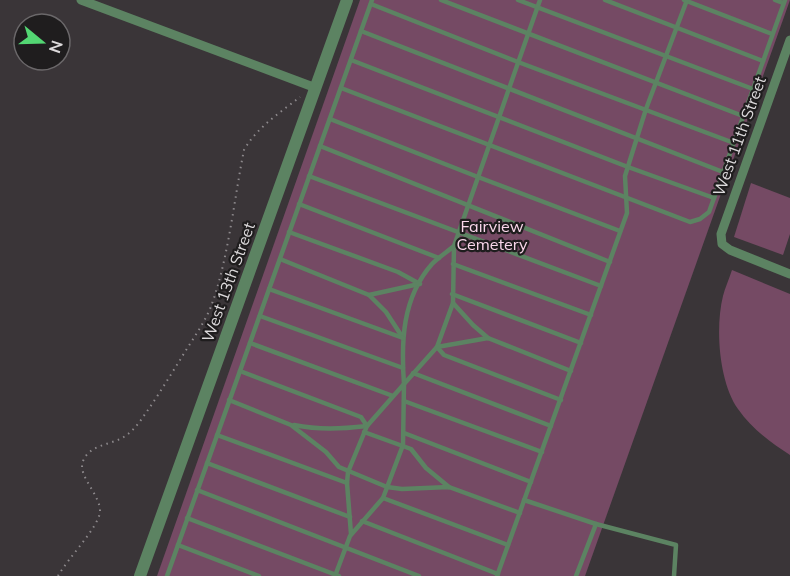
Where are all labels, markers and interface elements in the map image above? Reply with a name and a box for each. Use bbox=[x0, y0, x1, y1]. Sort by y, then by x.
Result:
north arrow bbox=[12, 12, 72, 72]
text: N bbox=[45, 38, 68, 56]
street label: West 11th Street bbox=[708, 73, 770, 199]
park label: Fairview Cemetery bbox=[457, 216, 528, 254]
street label: West 13th Street bbox=[197, 219, 259, 345]

